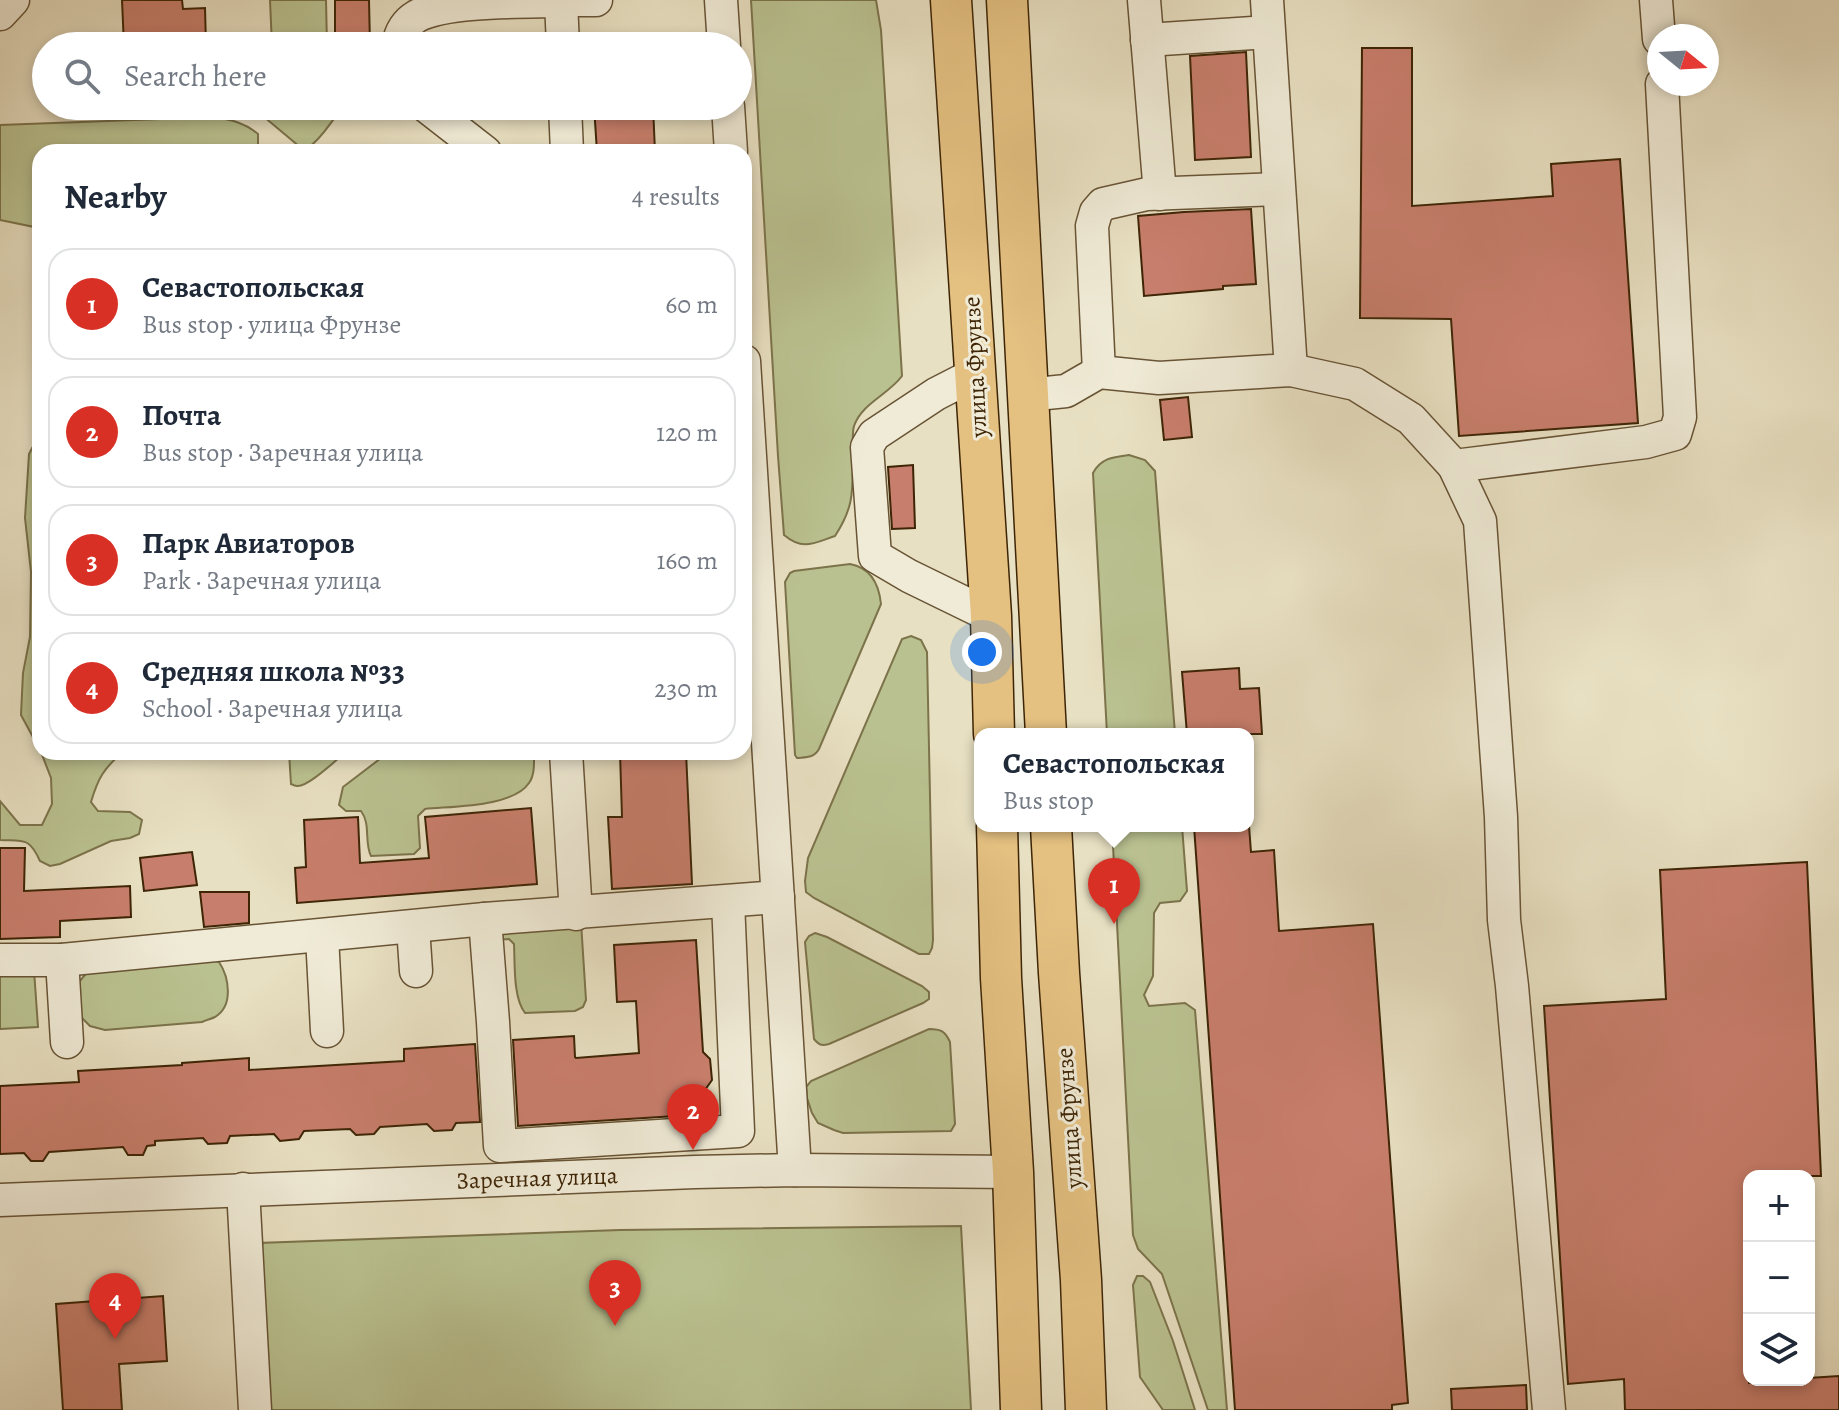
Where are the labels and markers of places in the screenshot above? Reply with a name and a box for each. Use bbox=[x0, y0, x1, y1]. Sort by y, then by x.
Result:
pin: 1 bbox=[1088, 858, 1140, 924]
pin: 2 bbox=[667, 1084, 719, 1150]
pin: 3 bbox=[589, 1260, 641, 1326]
pin: 4 bbox=[89, 1273, 141, 1339]

